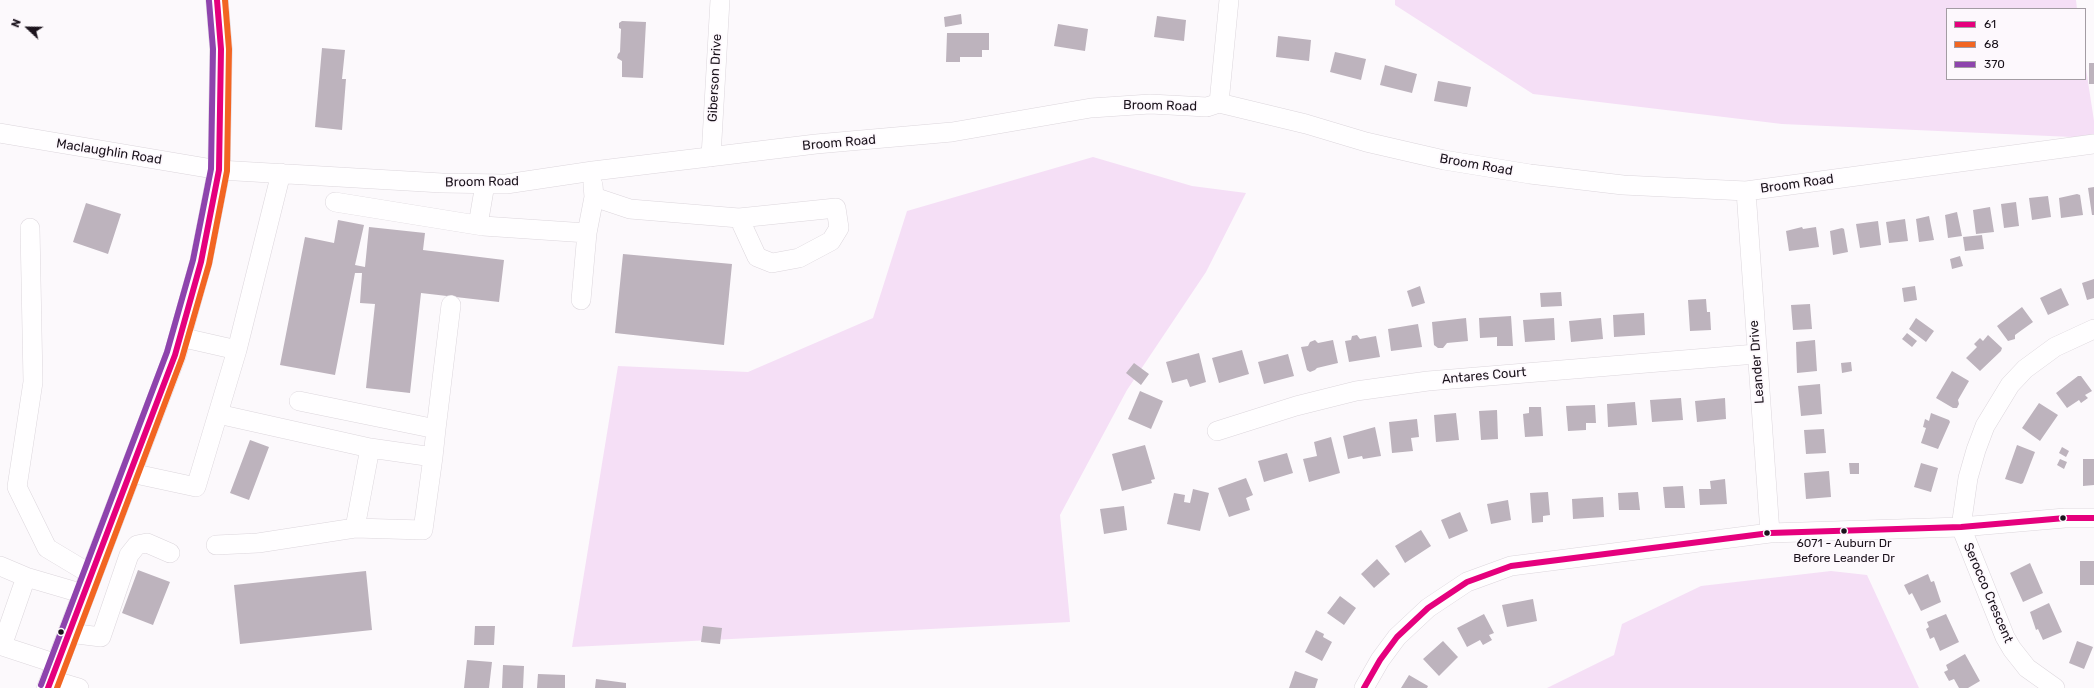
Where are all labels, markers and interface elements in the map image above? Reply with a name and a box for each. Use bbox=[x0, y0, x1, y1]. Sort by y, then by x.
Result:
north arrow bbox=[8, 8, 48, 48]
legend bbox=[1946, 8, 2086, 80]
text: N bbox=[9, 17, 24, 29]
text: 61 bbox=[1984, 17, 1996, 31]
street label: Giberson Drive bbox=[705, 33, 725, 123]
text: 68 bbox=[1984, 37, 1999, 51]
text: 370 bbox=[1984, 57, 2005, 71]
street label: Broom Road bbox=[1123, 98, 1197, 114]
street label: Broom Road bbox=[801, 132, 877, 154]
street label: Maclaughlin Road bbox=[55, 136, 163, 168]
street label: Broom Road bbox=[1438, 151, 1514, 179]
street label: Broom Road bbox=[1759, 171, 1835, 197]
street label: Broom Road bbox=[445, 174, 519, 190]
street label: Leander Drive bbox=[1746, 320, 1768, 404]
street label: Antares Court bbox=[1441, 365, 1527, 387]
unlabelled marker bbox=[2058, 513, 2068, 523]
marker: 6071 - Auburn Dr Before Leander Dr bbox=[1839, 526, 1849, 536]
unlabelled marker bbox=[1762, 528, 1772, 538]
place label: 6071 - Auburn Dr Before Leander Dr bbox=[1793, 537, 1895, 565]
street label: Serocco Crescent bbox=[1960, 541, 2016, 645]
unlabelled marker bbox=[56, 627, 66, 637]

